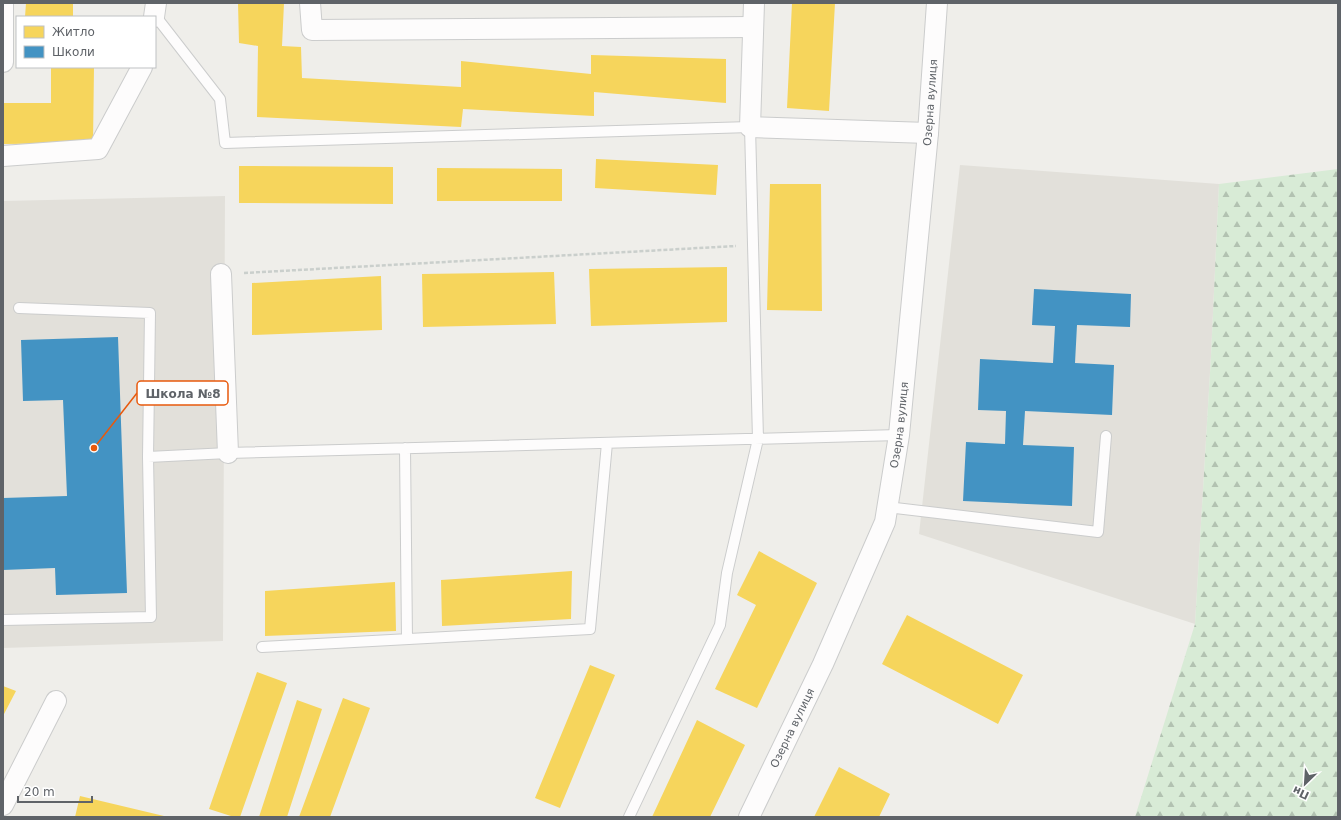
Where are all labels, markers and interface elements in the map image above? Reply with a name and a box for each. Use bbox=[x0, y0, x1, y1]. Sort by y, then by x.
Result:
legend bbox=[16, 16, 156, 68]
text: Житло bbox=[52, 25, 95, 39]
text: Школи bbox=[52, 45, 95, 59]
street label: Озерна вулиця bbox=[921, 59, 940, 147]
callout: Школа №8 bbox=[137, 381, 228, 405]
street label: Озерна вулиця bbox=[888, 381, 911, 469]
text: Школа №8 bbox=[145, 387, 221, 401]
street label: Озерна вулиця bbox=[768, 686, 817, 770]
north arrow bbox=[1285, 764, 1325, 804]
scale bar bbox=[18, 778, 92, 804]
text: Пн bbox=[1291, 783, 1311, 802]
text: 20 m bbox=[24, 785, 55, 799]

